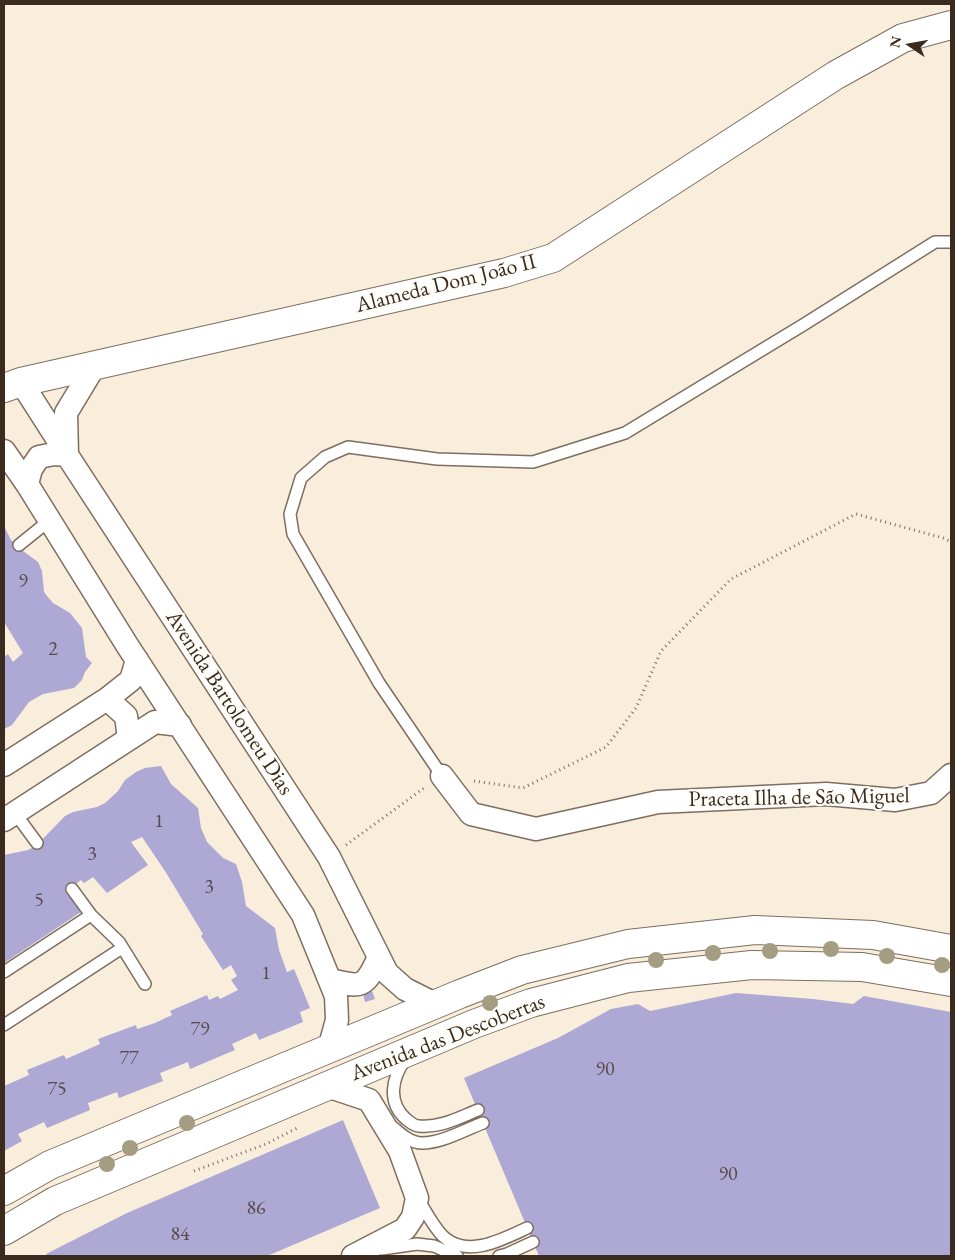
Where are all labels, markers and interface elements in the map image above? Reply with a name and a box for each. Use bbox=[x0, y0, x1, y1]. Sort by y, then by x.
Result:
north arrow bbox=[885, 20, 935, 70]
text: N bbox=[885, 34, 905, 49]
street label: Alameda Dom João II bbox=[353, 249, 539, 319]
house number: 9 bbox=[18, 570, 28, 594]
street label: Avenida Bartolomeu Dias bbox=[159, 606, 299, 800]
house number: 2 bbox=[48, 638, 58, 662]
street label: Praceta Ilha de São Miguel bbox=[688, 783, 910, 813]
house number: 1 bbox=[154, 810, 164, 834]
house number: 3 bbox=[87, 843, 97, 867]
house number: 3 bbox=[204, 876, 214, 900]
house number: 5 bbox=[34, 889, 44, 913]
house number: 1 bbox=[261, 962, 271, 986]
street label: Avenida das Descobertas bbox=[347, 989, 549, 1087]
house number: 79 bbox=[190, 1018, 210, 1042]
house number: 77 bbox=[119, 1047, 139, 1071]
house number: 90 bbox=[595, 1058, 615, 1082]
house number: 75 bbox=[47, 1078, 67, 1102]
house number: 90 bbox=[718, 1163, 738, 1187]
house number: 86 bbox=[246, 1197, 266, 1221]
house number: 84 bbox=[170, 1223, 190, 1247]

